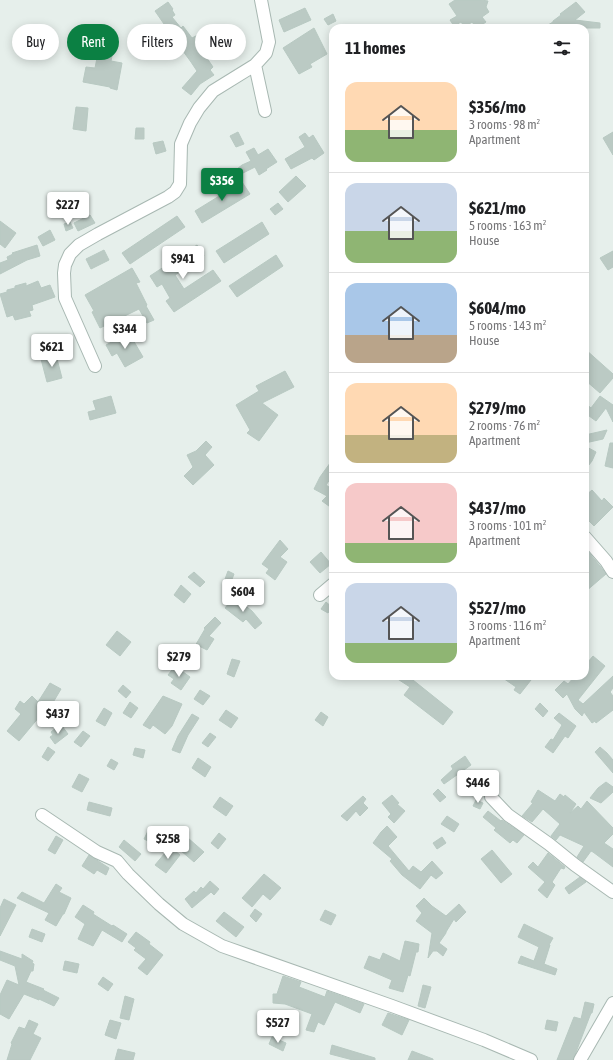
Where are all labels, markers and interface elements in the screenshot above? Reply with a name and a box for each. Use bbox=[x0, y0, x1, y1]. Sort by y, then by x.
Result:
chip: Buy bbox=[12, 24, 59, 60]
chip: Rent bbox=[67, 24, 119, 60]
chip: Filters bbox=[127, 24, 187, 60]
chip: New bbox=[195, 24, 246, 60]
icon: filters bbox=[551, 37, 573, 59]
text: 11 homes bbox=[345, 38, 406, 58]
text: $356/mo bbox=[469, 97, 526, 117]
icon: home bbox=[377, 98, 425, 146]
text: 3 rooms · 98 m² bbox=[469, 117, 540, 132]
text: Apartment bbox=[469, 132, 520, 147]
pin: $356 bbox=[198, 168, 246, 202]
text: $356 bbox=[210, 173, 234, 188]
pin: $227 bbox=[44, 192, 92, 226]
text: $227 bbox=[56, 197, 80, 212]
text: $621/mo bbox=[469, 198, 526, 218]
icon: home bbox=[377, 199, 425, 247]
text: 5 rooms · 163 m² bbox=[469, 218, 546, 233]
text: House bbox=[469, 233, 499, 248]
pin: $941 bbox=[159, 246, 207, 280]
text: $941 bbox=[171, 251, 195, 266]
text: $604/mo bbox=[469, 298, 526, 318]
icon: home bbox=[377, 299, 425, 347]
pin: $344 bbox=[101, 316, 149, 350]
text: 5 rooms · 143 m² bbox=[469, 318, 546, 333]
text: $344 bbox=[113, 321, 137, 336]
text: House bbox=[469, 333, 499, 348]
pin: $621 bbox=[28, 334, 76, 368]
text: $621 bbox=[40, 339, 64, 354]
text: $279/mo bbox=[469, 398, 526, 418]
icon: home bbox=[377, 399, 425, 447]
text: 2 rooms · 76 m² bbox=[469, 418, 540, 433]
text: Apartment bbox=[469, 433, 520, 448]
text: $437/mo bbox=[469, 498, 526, 518]
icon: home bbox=[377, 499, 425, 547]
text: 3 rooms · 101 m² bbox=[469, 518, 546, 533]
text: Apartment bbox=[469, 533, 520, 548]
pin: $604 bbox=[219, 579, 267, 613]
text: $604 bbox=[231, 584, 255, 599]
text: $527/mo bbox=[469, 598, 526, 618]
icon: home bbox=[377, 599, 425, 647]
text: 3 rooms · 116 m² bbox=[469, 618, 546, 633]
text: Apartment bbox=[469, 633, 520, 648]
pin: $279 bbox=[155, 644, 203, 678]
text: $279 bbox=[167, 649, 191, 664]
pin: $437 bbox=[34, 701, 82, 735]
text: $437 bbox=[46, 706, 70, 721]
pin: $446 bbox=[454, 770, 502, 804]
text: $446 bbox=[466, 775, 490, 790]
pin: $258 bbox=[144, 826, 192, 860]
text: $258 bbox=[156, 831, 180, 846]
pin: $527 bbox=[254, 1010, 302, 1044]
text: $527 bbox=[266, 1015, 290, 1030]

